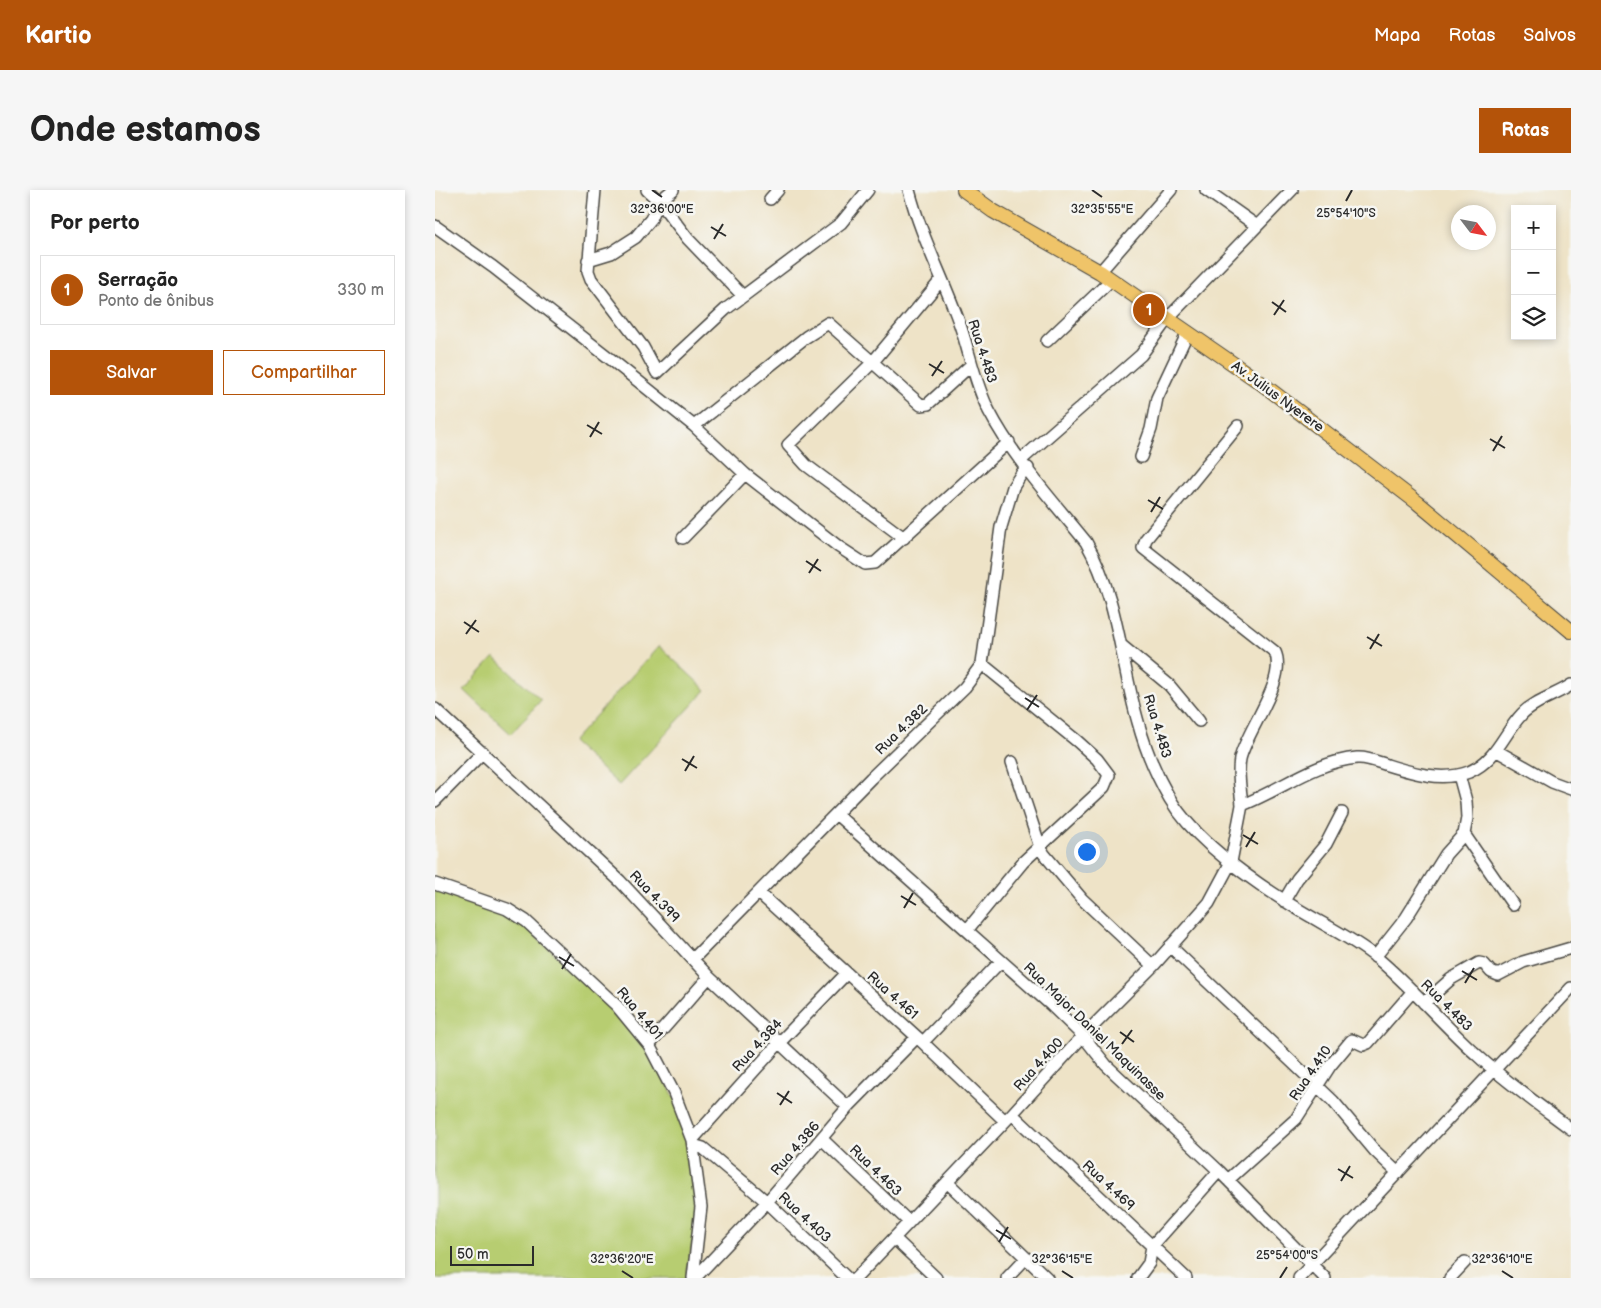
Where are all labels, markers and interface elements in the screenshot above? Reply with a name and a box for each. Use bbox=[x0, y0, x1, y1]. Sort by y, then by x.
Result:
text: Kartio bbox=[25, 21, 92, 50]
text: Mapa bbox=[1374, 25, 1420, 46]
text: Rotas bbox=[1448, 25, 1495, 46]
text: Salvos bbox=[1523, 25, 1576, 46]
button: Rotas bbox=[1479, 108, 1571, 153]
text: Onde estamos bbox=[30, 109, 261, 152]
text: 32°36'00"E bbox=[630, 202, 694, 217]
text: 32°35'55"E bbox=[1071, 202, 1133, 217]
north arrow bbox=[1451, 205, 1496, 250]
map controls bbox=[1511, 205, 1556, 340]
button: + bbox=[1511, 205, 1556, 250]
text: 25°54'10"S bbox=[1316, 206, 1376, 221]
text: Por perto bbox=[50, 210, 140, 235]
button: − bbox=[1511, 250, 1556, 295]
text: Serração bbox=[98, 269, 178, 292]
text: 1 bbox=[64, 281, 70, 300]
text: 330 m bbox=[337, 281, 384, 300]
pin: 1 bbox=[1133, 291, 1165, 329]
text: Ponto de ônibus bbox=[98, 292, 214, 311]
button: layers bbox=[1511, 295, 1556, 340]
street label: Rua 4.483 bbox=[964, 317, 1001, 385]
button: Salvar bbox=[50, 350, 213, 395]
button: Compartilhar bbox=[223, 350, 385, 395]
street label: Av. Julius Nyerere bbox=[1228, 357, 1327, 436]
street label: Rua 4.483 bbox=[1140, 692, 1175, 760]
street label: Rua 4.382 bbox=[872, 700, 931, 758]
your location bbox=[1074, 839, 1100, 865]
street label: Rua 4.399 bbox=[626, 867, 684, 926]
street label: Rua Major Daniel Maquinasse bbox=[1020, 959, 1169, 1104]
street label: Rua 4.461 bbox=[863, 968, 922, 1023]
street label: Rua 4.483 bbox=[1417, 976, 1476, 1035]
street label: Rua 4.401 bbox=[613, 984, 666, 1043]
street label: Rua 4.384 bbox=[729, 1015, 786, 1075]
street label: Rua 4.400 bbox=[1010, 1034, 1067, 1094]
street label: Rua 4.410 bbox=[1286, 1042, 1335, 1104]
street label: Rua 4.386 bbox=[767, 1117, 824, 1179]
street label: Rua 4.463 bbox=[846, 1141, 905, 1200]
street label: Rua 4.469 bbox=[1079, 1157, 1139, 1214]
street label: Rua 4.403 bbox=[775, 1189, 835, 1246]
scale bar bbox=[450, 1243, 534, 1266]
text: 50 m bbox=[457, 1246, 489, 1263]
text: 25°54'00"S bbox=[1256, 1248, 1318, 1263]
text: 32°36'20"E bbox=[590, 1252, 654, 1267]
text: 32°36'15"E bbox=[1032, 1252, 1093, 1267]
text: 32°36'10"E bbox=[1471, 1252, 1533, 1267]

